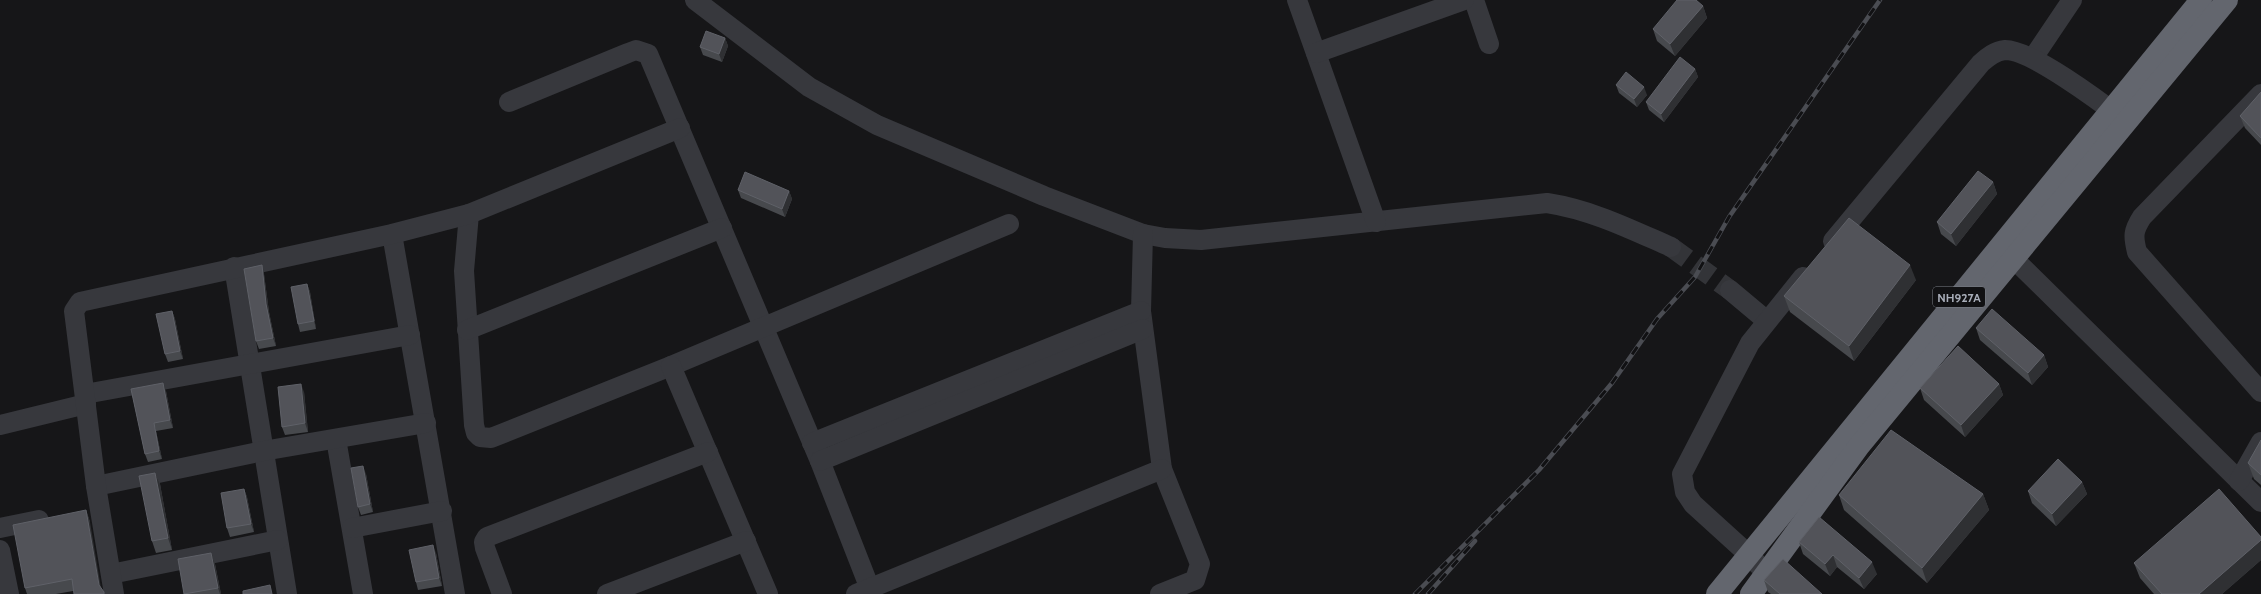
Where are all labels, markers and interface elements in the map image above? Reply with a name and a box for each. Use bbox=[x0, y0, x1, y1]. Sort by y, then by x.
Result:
road number: NH927A bbox=[1933, 287, 1985, 307]

